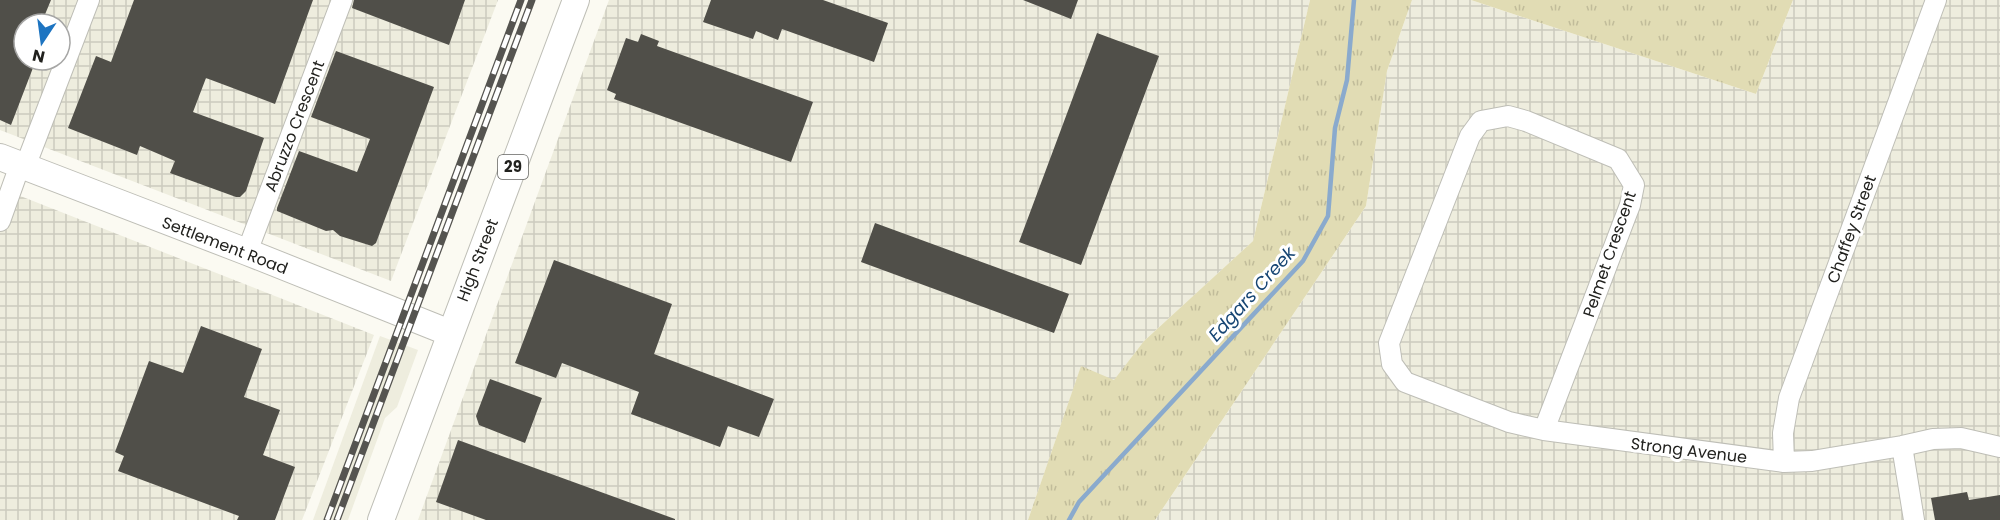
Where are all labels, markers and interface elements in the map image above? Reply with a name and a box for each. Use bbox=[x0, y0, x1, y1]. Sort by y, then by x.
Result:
north arrow bbox=[12, 12, 72, 72]
text: N bbox=[30, 44, 47, 69]
street label: Abruzzo Crescent bbox=[259, 57, 330, 195]
road number: 29 bbox=[498, 155, 528, 179]
street label: Chaffey Street bbox=[1821, 172, 1882, 287]
street label: Pelmet Crescent bbox=[1577, 188, 1642, 320]
street label: Settlement Road bbox=[159, 211, 291, 280]
street label: High Street bbox=[451, 215, 504, 305]
water label: Edgars Creek bbox=[1202, 240, 1301, 346]
street label: Strong Avenue bbox=[1630, 432, 1748, 469]

